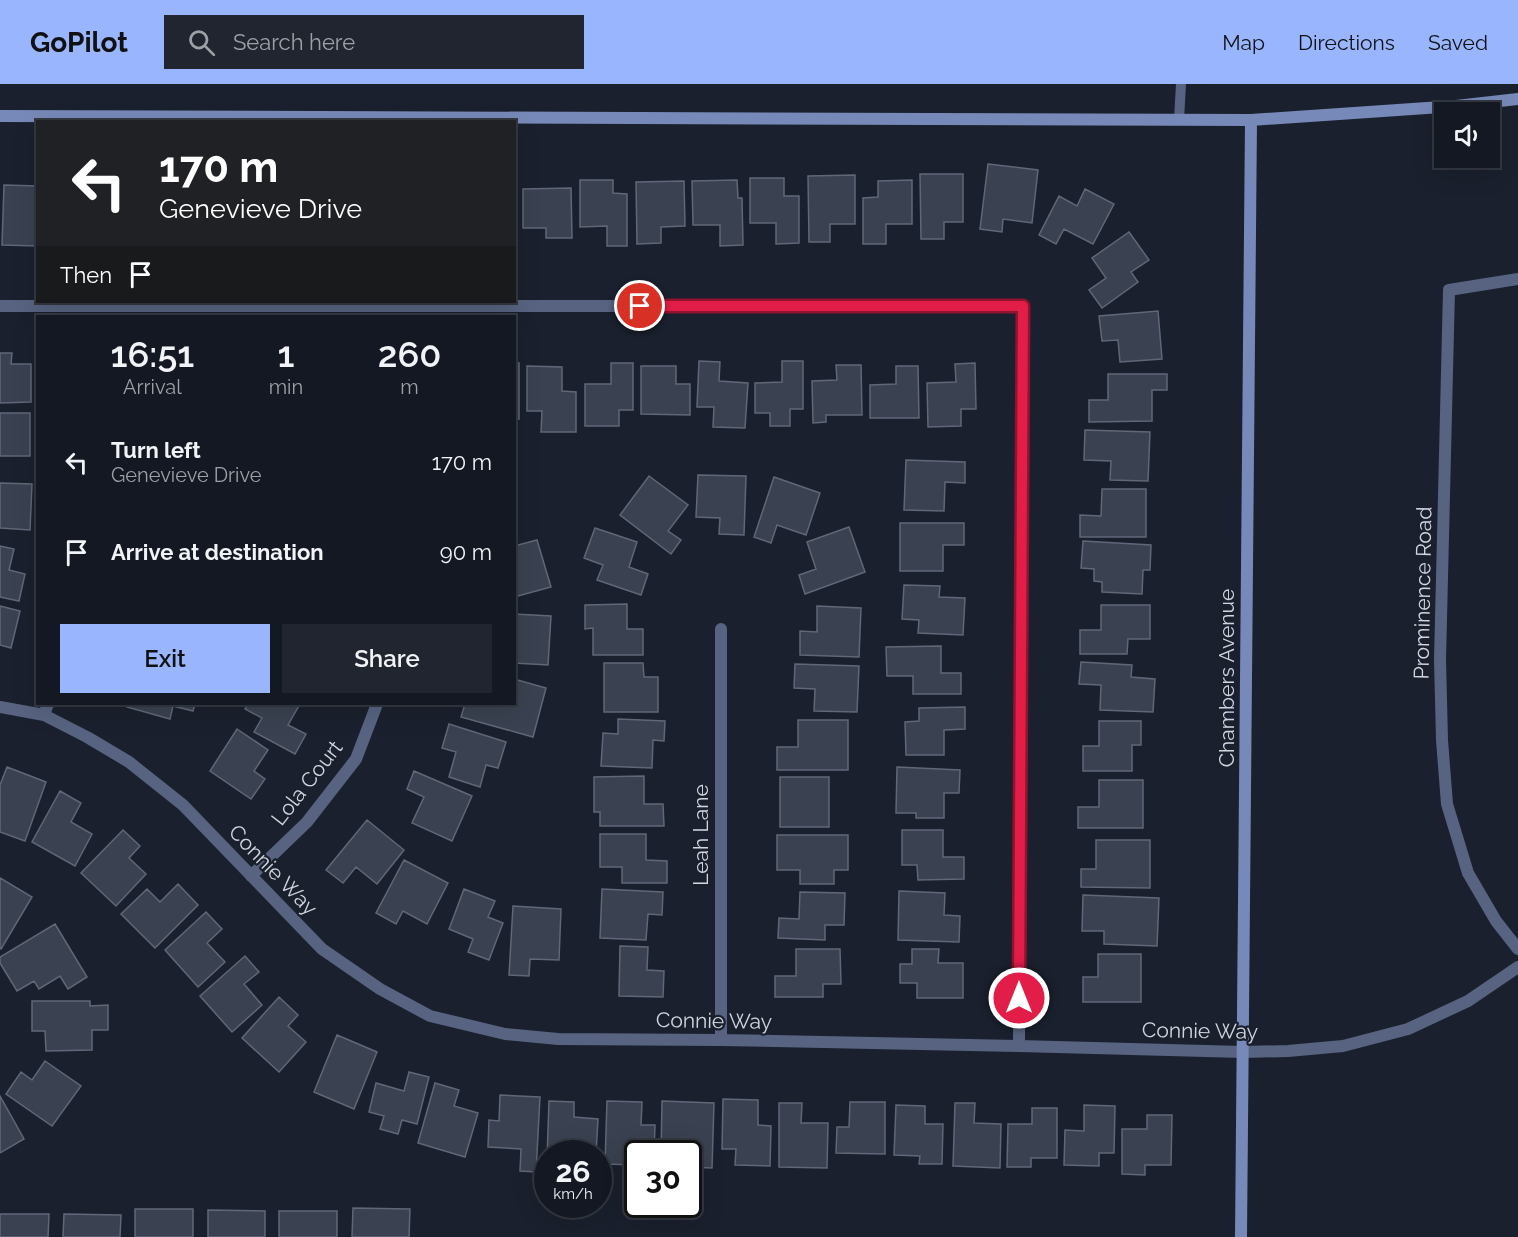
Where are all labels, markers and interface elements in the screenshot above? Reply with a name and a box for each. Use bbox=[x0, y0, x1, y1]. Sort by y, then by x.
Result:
search box bbox=[164, 15, 584, 69]
text: GoPilot bbox=[30, 26, 128, 59]
icon: search bbox=[185, 26, 218, 59]
text: Search here bbox=[233, 29, 355, 55]
text: Map bbox=[1222, 30, 1265, 55]
text: Directions bbox=[1298, 30, 1395, 55]
text: Saved bbox=[1428, 30, 1488, 55]
map controls bbox=[1434, 102, 1500, 168]
button: sound bbox=[1434, 102, 1500, 168]
text: 170 m bbox=[159, 143, 278, 192]
icon: left bbox=[60, 144, 138, 222]
text: Genevieve Drive bbox=[159, 193, 362, 224]
icon: arrive bbox=[124, 258, 157, 291]
text: Then bbox=[60, 262, 112, 288]
pin bbox=[614, 280, 665, 331]
icon: arrive bbox=[623, 289, 656, 322]
text: 16:51 bbox=[111, 333, 194, 375]
text: 1 bbox=[277, 333, 294, 375]
text: 260 bbox=[378, 333, 441, 375]
text: Arrival bbox=[123, 375, 182, 399]
text: min bbox=[269, 375, 303, 399]
text: m bbox=[400, 375, 419, 399]
text: Turn left bbox=[111, 437, 201, 463]
icon: left bbox=[60, 446, 93, 479]
text: 170 m bbox=[432, 449, 492, 475]
text: Genevieve Drive bbox=[111, 463, 262, 487]
street label: Prominence Road bbox=[1408, 506, 1437, 680]
icon: arrive bbox=[60, 536, 93, 569]
text: Arrive at destination bbox=[111, 539, 324, 565]
text: 90 m bbox=[440, 539, 492, 565]
street label: Chambers Avenue bbox=[1214, 589, 1239, 767]
button: Exit bbox=[60, 624, 270, 693]
button: Share bbox=[282, 624, 492, 693]
street label: Lola Court bbox=[266, 735, 347, 830]
street label: Leah Lane bbox=[688, 784, 713, 886]
street label: Connie Way bbox=[224, 819, 323, 920]
position arrow bbox=[987, 966, 1051, 1030]
street label: Connie Way bbox=[656, 1007, 772, 1034]
street label: Connie Way bbox=[1142, 1017, 1258, 1044]
speed limit sign: 30 bbox=[624, 1140, 702, 1218]
text: 26 bbox=[555, 1154, 591, 1189]
text: km/h bbox=[553, 1185, 593, 1203]

